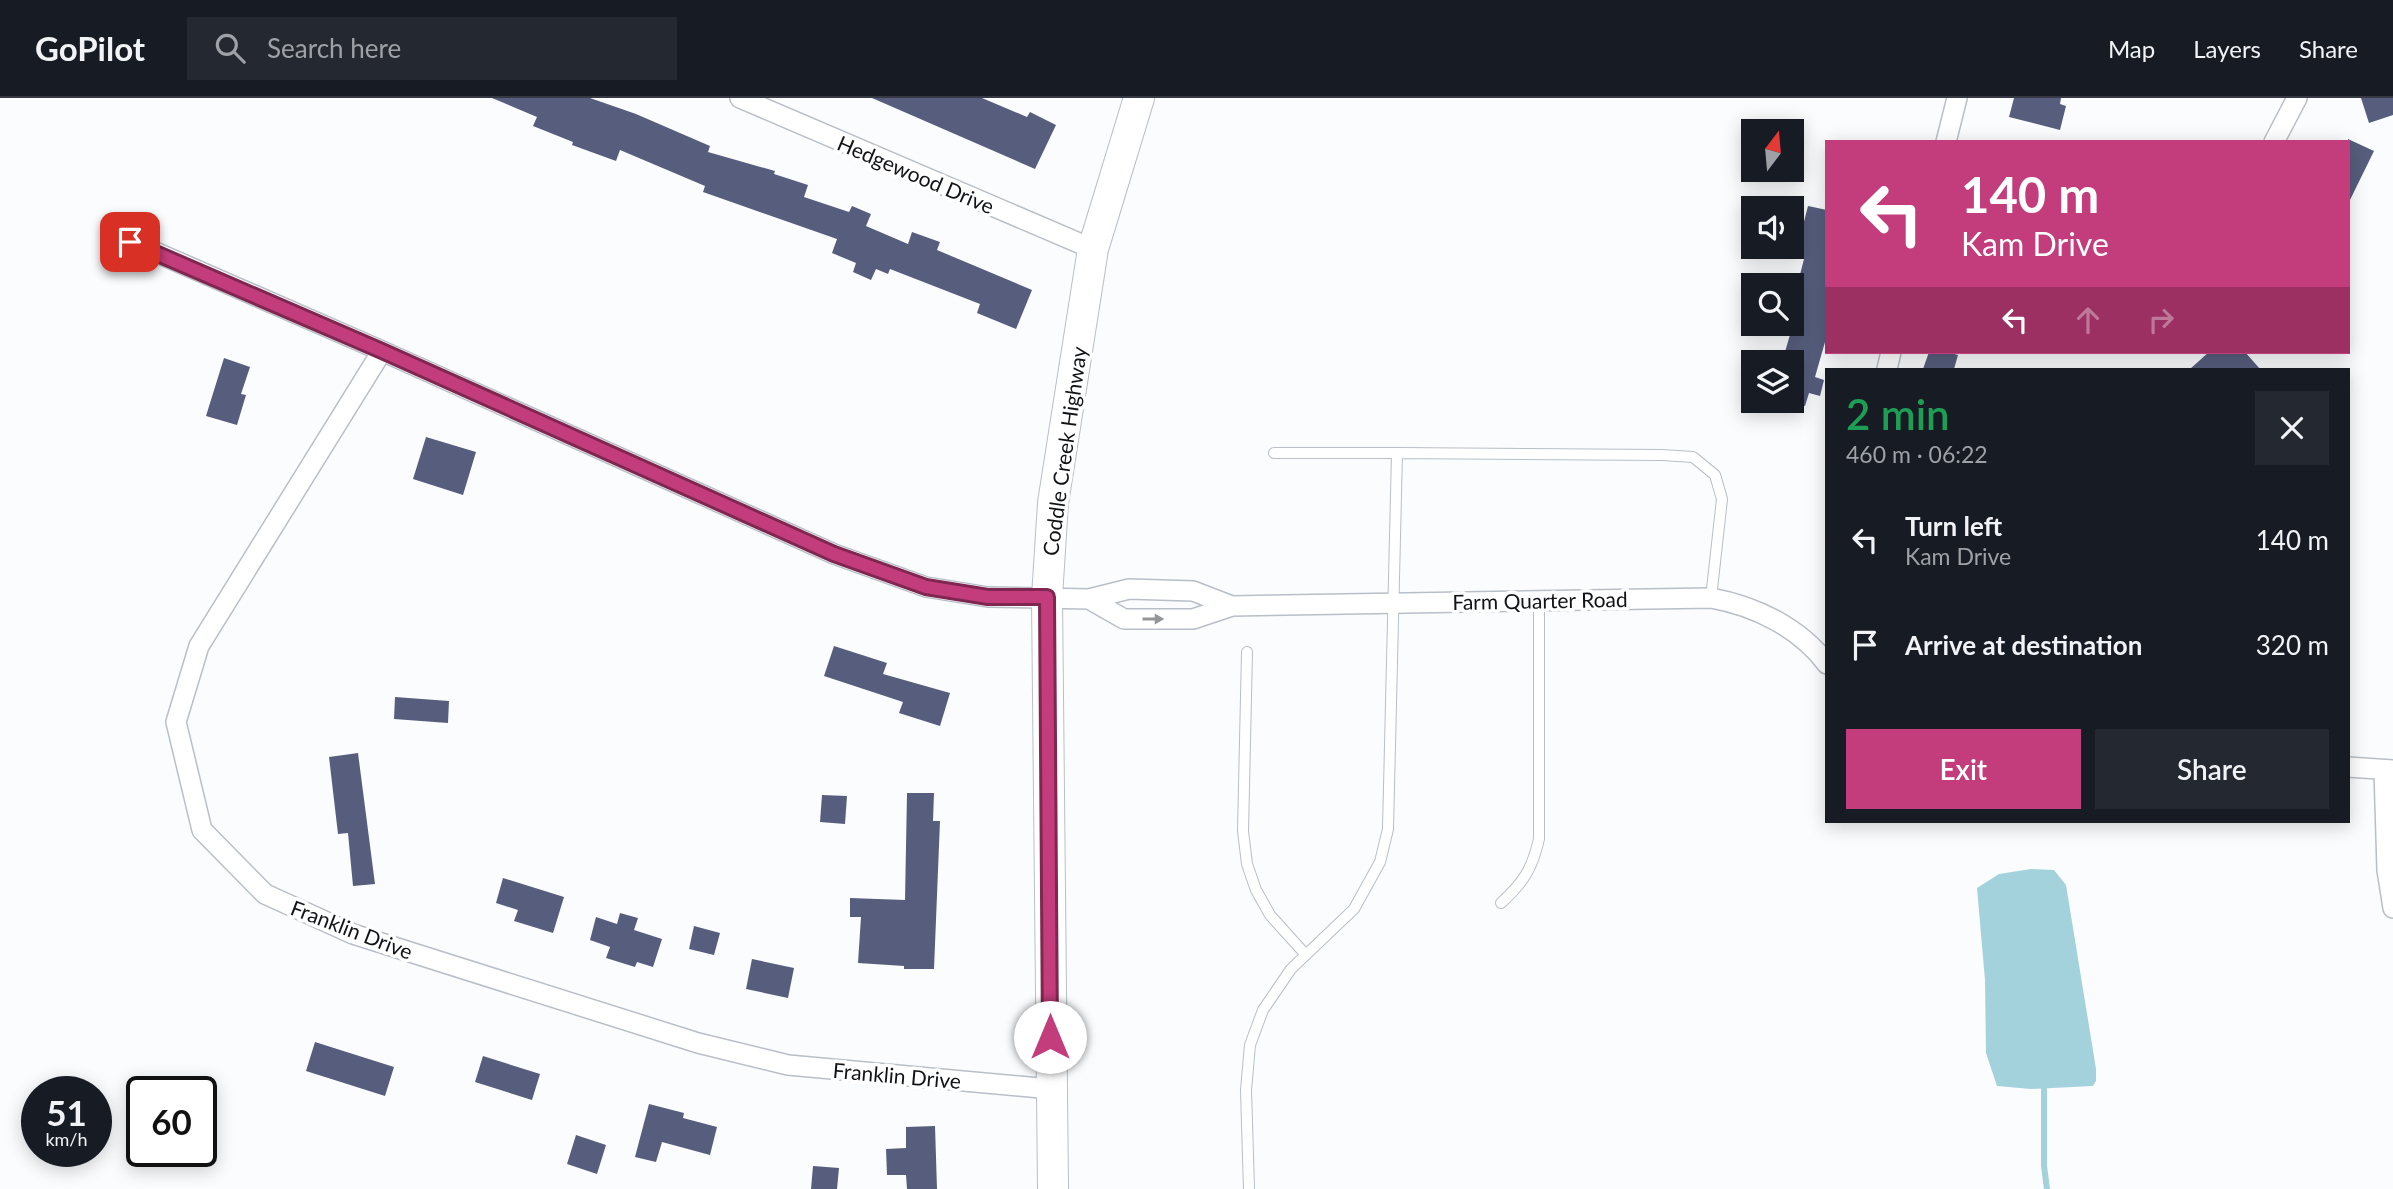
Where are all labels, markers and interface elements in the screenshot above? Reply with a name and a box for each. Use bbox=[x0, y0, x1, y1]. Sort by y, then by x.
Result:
search box bbox=[187, 17, 677, 80]
text: GoPilot bbox=[35, 28, 145, 68]
icon: search bbox=[211, 29, 249, 67]
text: Search here bbox=[267, 32, 401, 64]
text: Map bbox=[2108, 34, 2155, 63]
text: Layers bbox=[2193, 34, 2261, 63]
text: Share bbox=[2299, 34, 2358, 63]
north arrow bbox=[1741, 119, 1804, 182]
map controls bbox=[1741, 119, 1804, 413]
street label: Hedgewood Drive bbox=[834, 130, 998, 218]
text: 140 m bbox=[1961, 165, 2099, 223]
icon: left bbox=[1846, 168, 1937, 259]
button: sound bbox=[1741, 196, 1804, 259]
pin bbox=[100, 212, 160, 272]
icon: arrive bbox=[111, 223, 149, 261]
text: Kam Drive bbox=[1961, 224, 2109, 263]
button: search bbox=[1741, 273, 1804, 336]
icon: left bbox=[1996, 301, 2034, 339]
icon: ahead bbox=[2069, 301, 2107, 339]
icon: right bbox=[2142, 301, 2180, 339]
street label: Coddle Creek Highway bbox=[1037, 345, 1091, 557]
button: layers bbox=[1741, 350, 1804, 413]
text: 2 min bbox=[1846, 389, 1950, 439]
button: close bbox=[2255, 391, 2329, 465]
text: 460 m · 06:22 bbox=[1846, 440, 1988, 468]
text: Turn left bbox=[1905, 510, 2002, 542]
icon: left bbox=[1846, 521, 1884, 559]
text: 140 m bbox=[2256, 524, 2329, 556]
text: Kam Drive bbox=[1905, 542, 2011, 570]
street label: Farm Quarter Road bbox=[1452, 586, 1628, 614]
one-way arrow bbox=[1142, 613, 1164, 625]
icon: arrive bbox=[1846, 626, 1884, 664]
text: Arrive at destination bbox=[1905, 629, 2142, 661]
text: 320 m bbox=[2256, 629, 2329, 661]
button: Exit bbox=[1846, 729, 2081, 809]
button: Share bbox=[2095, 729, 2329, 809]
street label: Franklin Drive bbox=[288, 894, 416, 964]
position arrow bbox=[1013, 1000, 1087, 1074]
street label: Franklin Drive bbox=[832, 1057, 962, 1093]
speed limit sign: 60 bbox=[126, 1076, 217, 1167]
text: 51 bbox=[46, 1091, 87, 1133]
text: km/h bbox=[45, 1128, 88, 1150]

